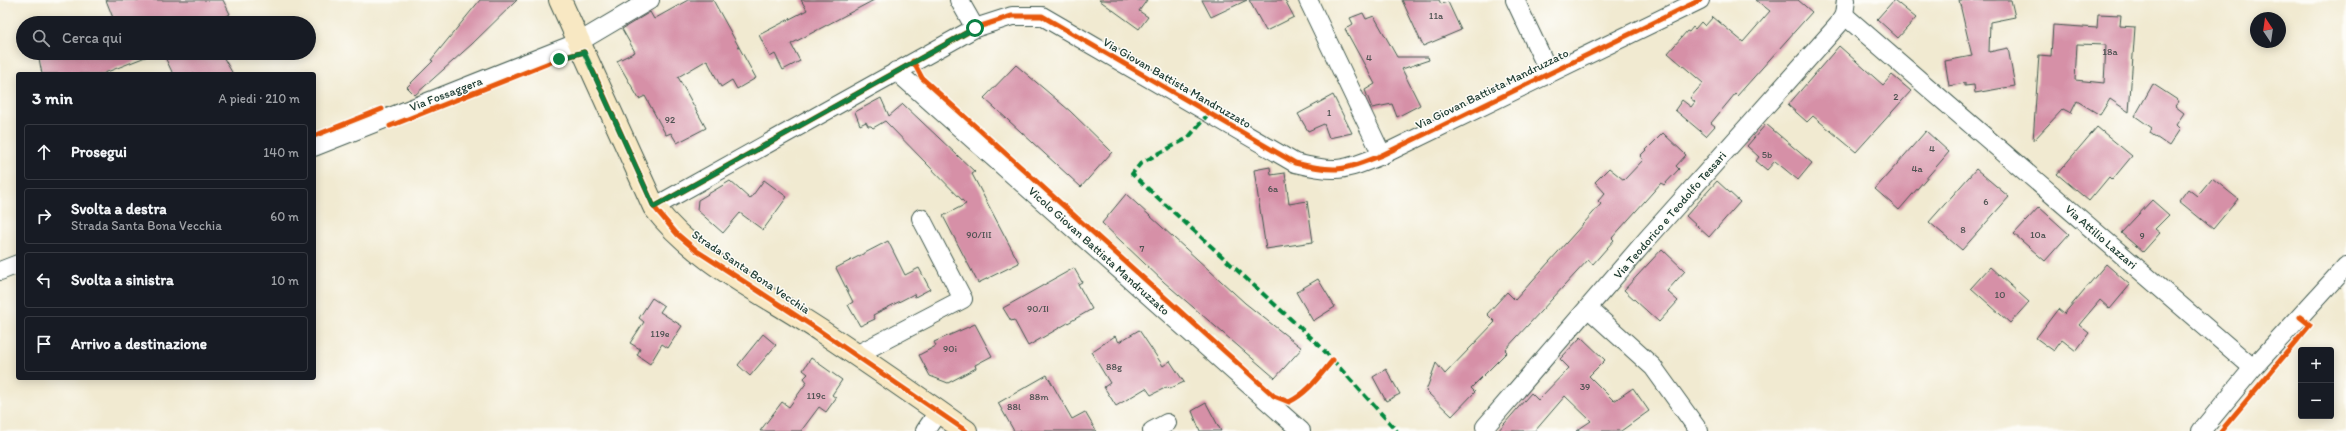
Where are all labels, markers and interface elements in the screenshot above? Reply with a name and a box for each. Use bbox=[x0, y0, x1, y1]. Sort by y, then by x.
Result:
house number: 11a bbox=[1429, 9, 1444, 22]
north arrow bbox=[2250, 12, 2286, 48]
search box bbox=[16, 16, 316, 60]
route start bbox=[966, 19, 984, 37]
icon: search bbox=[30, 27, 52, 49]
text: Cerca qui bbox=[62, 29, 122, 47]
street label: Via Giovan Battista Mandruzzato bbox=[1101, 35, 1253, 131]
house number: 18a bbox=[2102, 45, 2118, 58]
street label: Via Giovan Battista Mandruzzato bbox=[1413, 46, 1571, 132]
route end bbox=[550, 50, 568, 68]
house number: 4 bbox=[1366, 51, 1372, 64]
street label: Via Fossaggera bbox=[408, 73, 485, 114]
text: 3 min bbox=[32, 88, 73, 108]
house number: 2 bbox=[1893, 90, 1899, 103]
text: A piedi · 210 m bbox=[218, 91, 300, 106]
house number: 1 bbox=[1327, 106, 1332, 119]
house number: 92 bbox=[665, 113, 676, 126]
icon: ahead bbox=[33, 141, 55, 163]
house number: 4 bbox=[1929, 142, 1935, 155]
text: Prosegui bbox=[71, 143, 127, 161]
text: 140 m bbox=[263, 145, 299, 160]
street label: Via Teodorico e Teodolfo Tessari bbox=[1611, 148, 1729, 282]
house number: 5b bbox=[1762, 148, 1772, 161]
house number: 4a bbox=[1911, 162, 1923, 175]
house number: 6a bbox=[1268, 182, 1279, 195]
street label: Vicolo Giovan Battista Mandruzzato bbox=[1025, 184, 1173, 318]
house number: 6 bbox=[1983, 195, 1989, 208]
text: Svolta a destra bbox=[71, 200, 167, 218]
street label: Via Attilio Lazzari bbox=[2062, 202, 2140, 272]
icon: right bbox=[33, 205, 55, 227]
text: 60 m bbox=[270, 209, 299, 224]
text: Strada Santa Bona Vecchia bbox=[71, 218, 222, 233]
house number: 8 bbox=[1960, 223, 1966, 236]
street label: Strada Santa Bona Vecchia bbox=[689, 227, 813, 317]
house number: 90/III bbox=[966, 228, 992, 241]
house number: 10a bbox=[2030, 228, 2047, 241]
house number: 9 bbox=[2139, 229, 2145, 242]
house number: 7 bbox=[1140, 242, 1145, 255]
icon: left bbox=[33, 269, 55, 291]
text: Svolta a sinistra bbox=[71, 271, 174, 289]
text: 10 m bbox=[271, 273, 299, 288]
house number: 10 bbox=[1995, 288, 2005, 301]
house number: 90/II bbox=[1027, 302, 1049, 315]
house number: 119e bbox=[650, 327, 670, 340]
icon: arrive bbox=[33, 333, 55, 355]
text: Arrivo a destinazione bbox=[71, 335, 207, 353]
house number: 90i bbox=[943, 342, 957, 355]
map controls bbox=[2298, 347, 2334, 419]
button: + bbox=[2298, 347, 2334, 383]
house number: 88g bbox=[1106, 360, 1123, 373]
house number: 39 bbox=[1580, 380, 1590, 393]
button: − bbox=[2298, 383, 2334, 419]
house number: 119c bbox=[806, 389, 826, 402]
house number: 88m bbox=[1029, 390, 1049, 403]
house number: 88l bbox=[1007, 400, 1021, 413]

